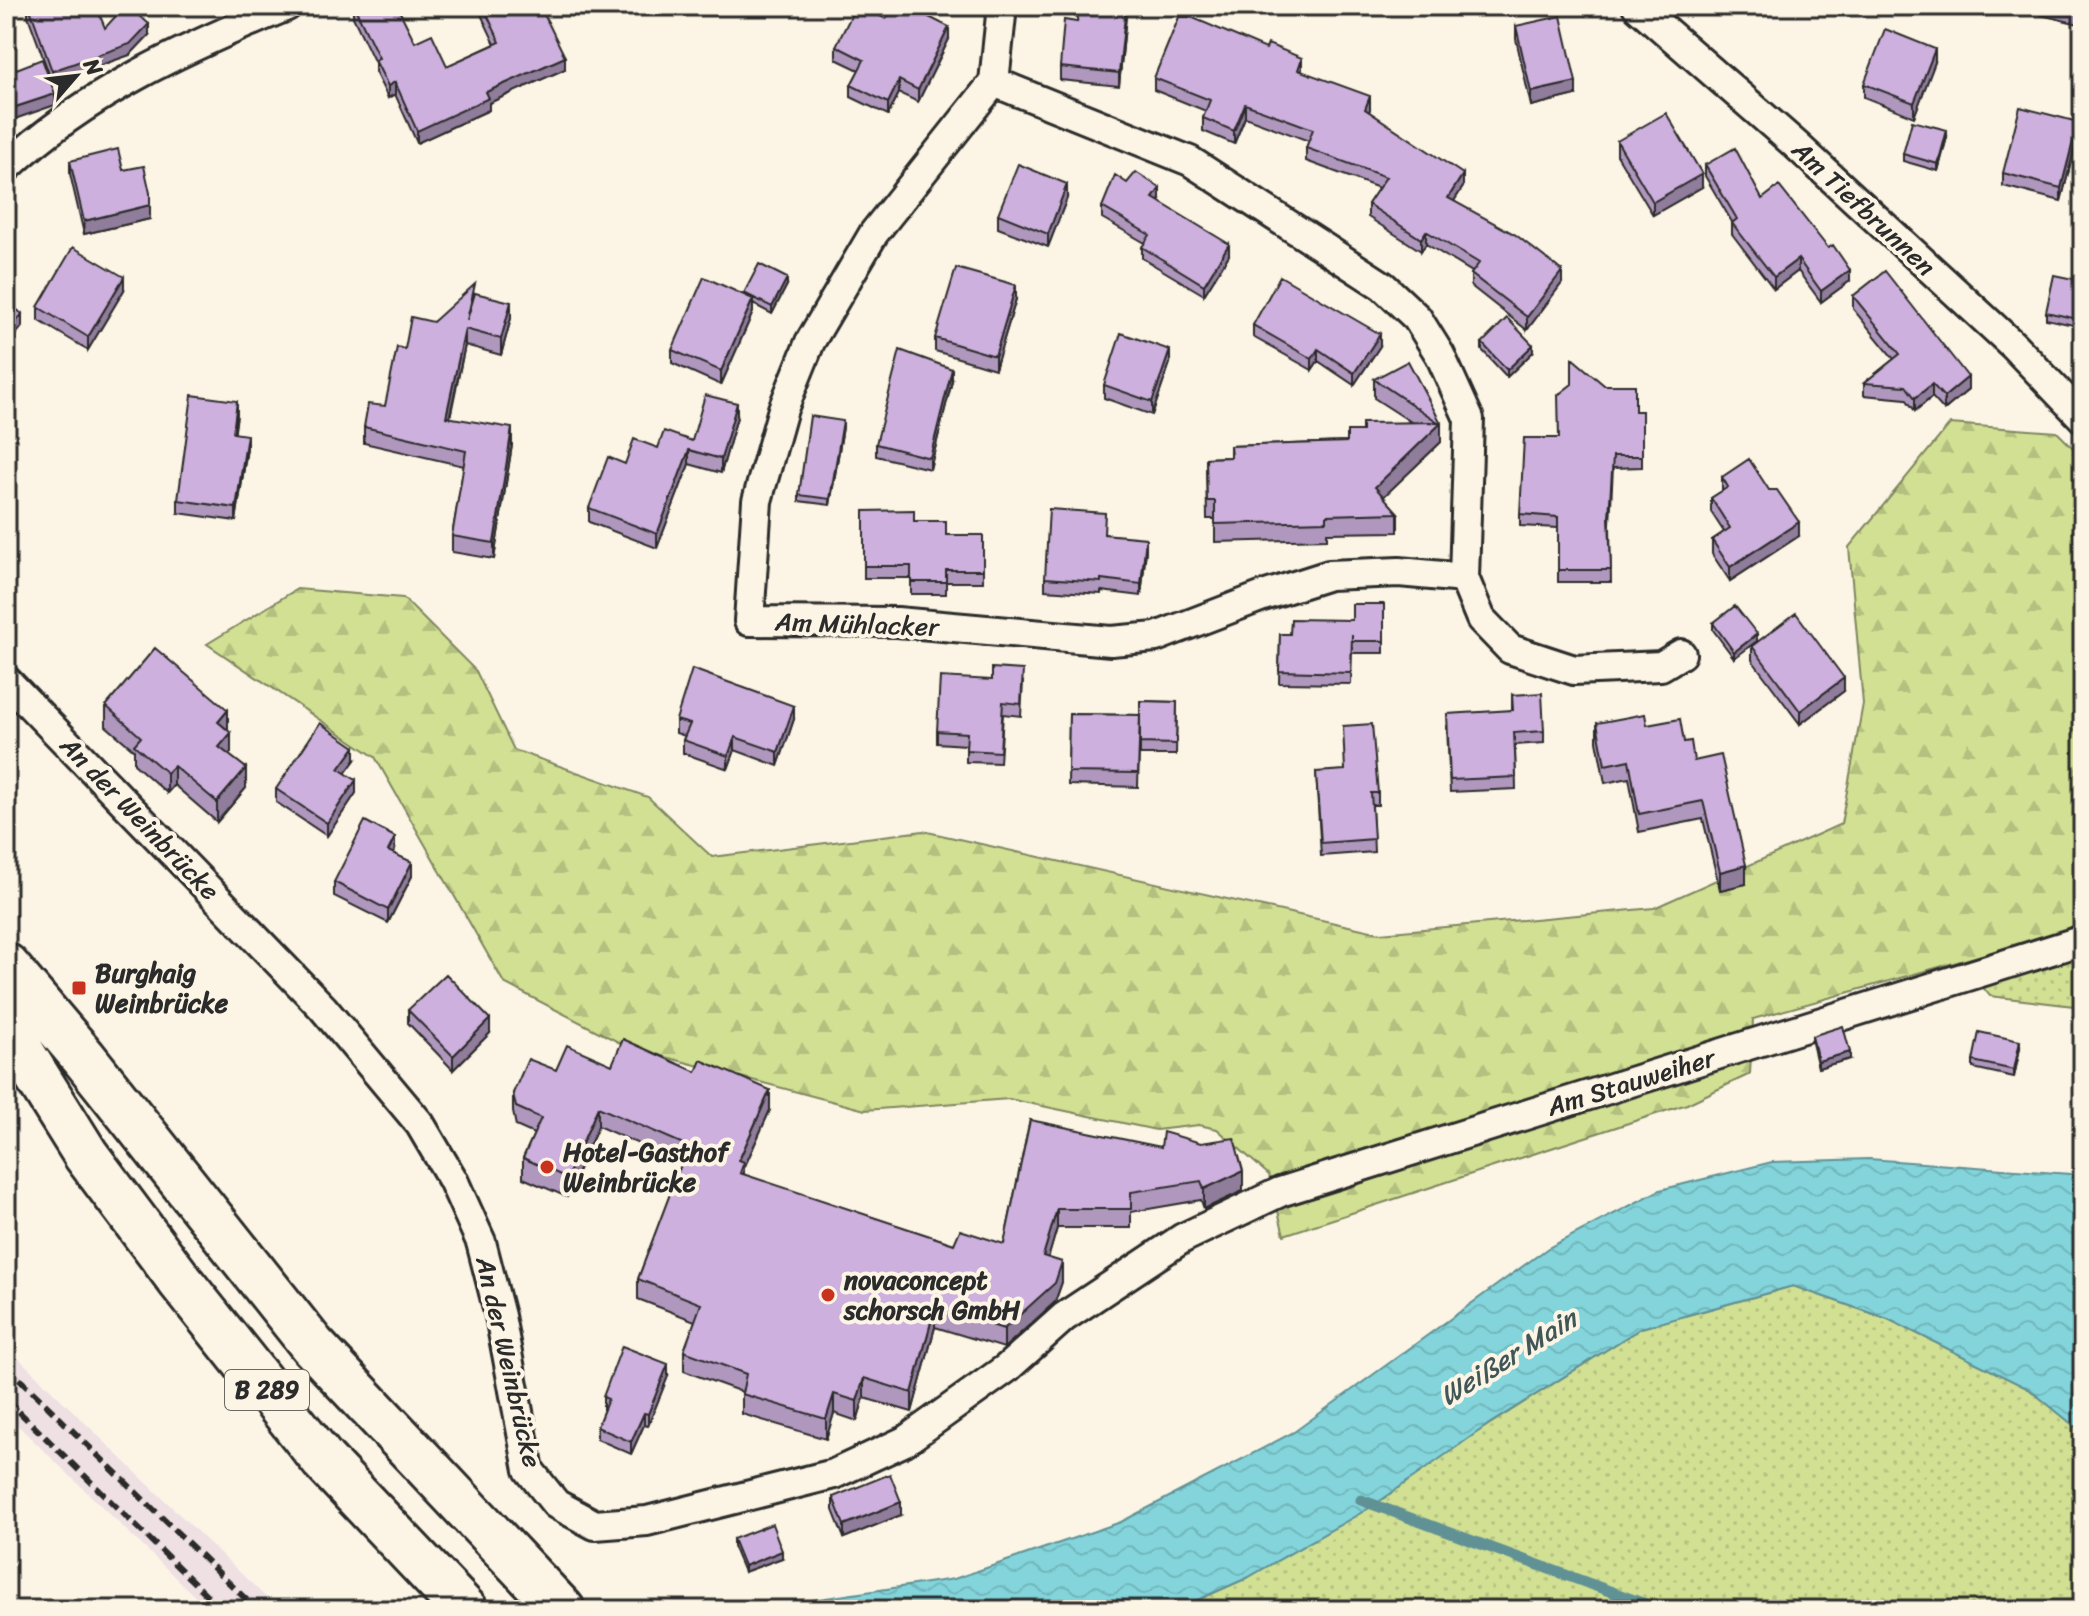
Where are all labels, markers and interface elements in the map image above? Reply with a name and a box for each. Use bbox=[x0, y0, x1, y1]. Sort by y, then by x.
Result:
north arrow bbox=[36, 36, 116, 116]
text: N bbox=[72, 50, 114, 83]
street label: Am Tiefbrunnen bbox=[1780, 128, 1947, 288]
street label: Am Mühlacker bbox=[773, 598, 941, 650]
street label: An der Weinbrücke bbox=[48, 724, 231, 912]
place label: Burghaig Weinbrücke bbox=[95, 950, 229, 1026]
marker: Burghaig Weinbrücke bbox=[70, 979, 88, 997]
street label: Am Stauweiher bbox=[1540, 1034, 1722, 1130]
place label: Hotel-Gasthof Weinbrücke bbox=[563, 1129, 731, 1205]
marker: Hotel-Gasthof Weinbrücke bbox=[538, 1158, 556, 1176]
street label: An der Weinbrücke bbox=[462, 1251, 556, 1472]
place label: novaconcept schorsch GmbH bbox=[843, 1257, 1021, 1333]
marker: novaconcept schorsch GmbH bbox=[819, 1286, 837, 1304]
water label: Weißer Main bbox=[1429, 1294, 1589, 1419]
road number: B 289 bbox=[225, 1370, 309, 1410]

